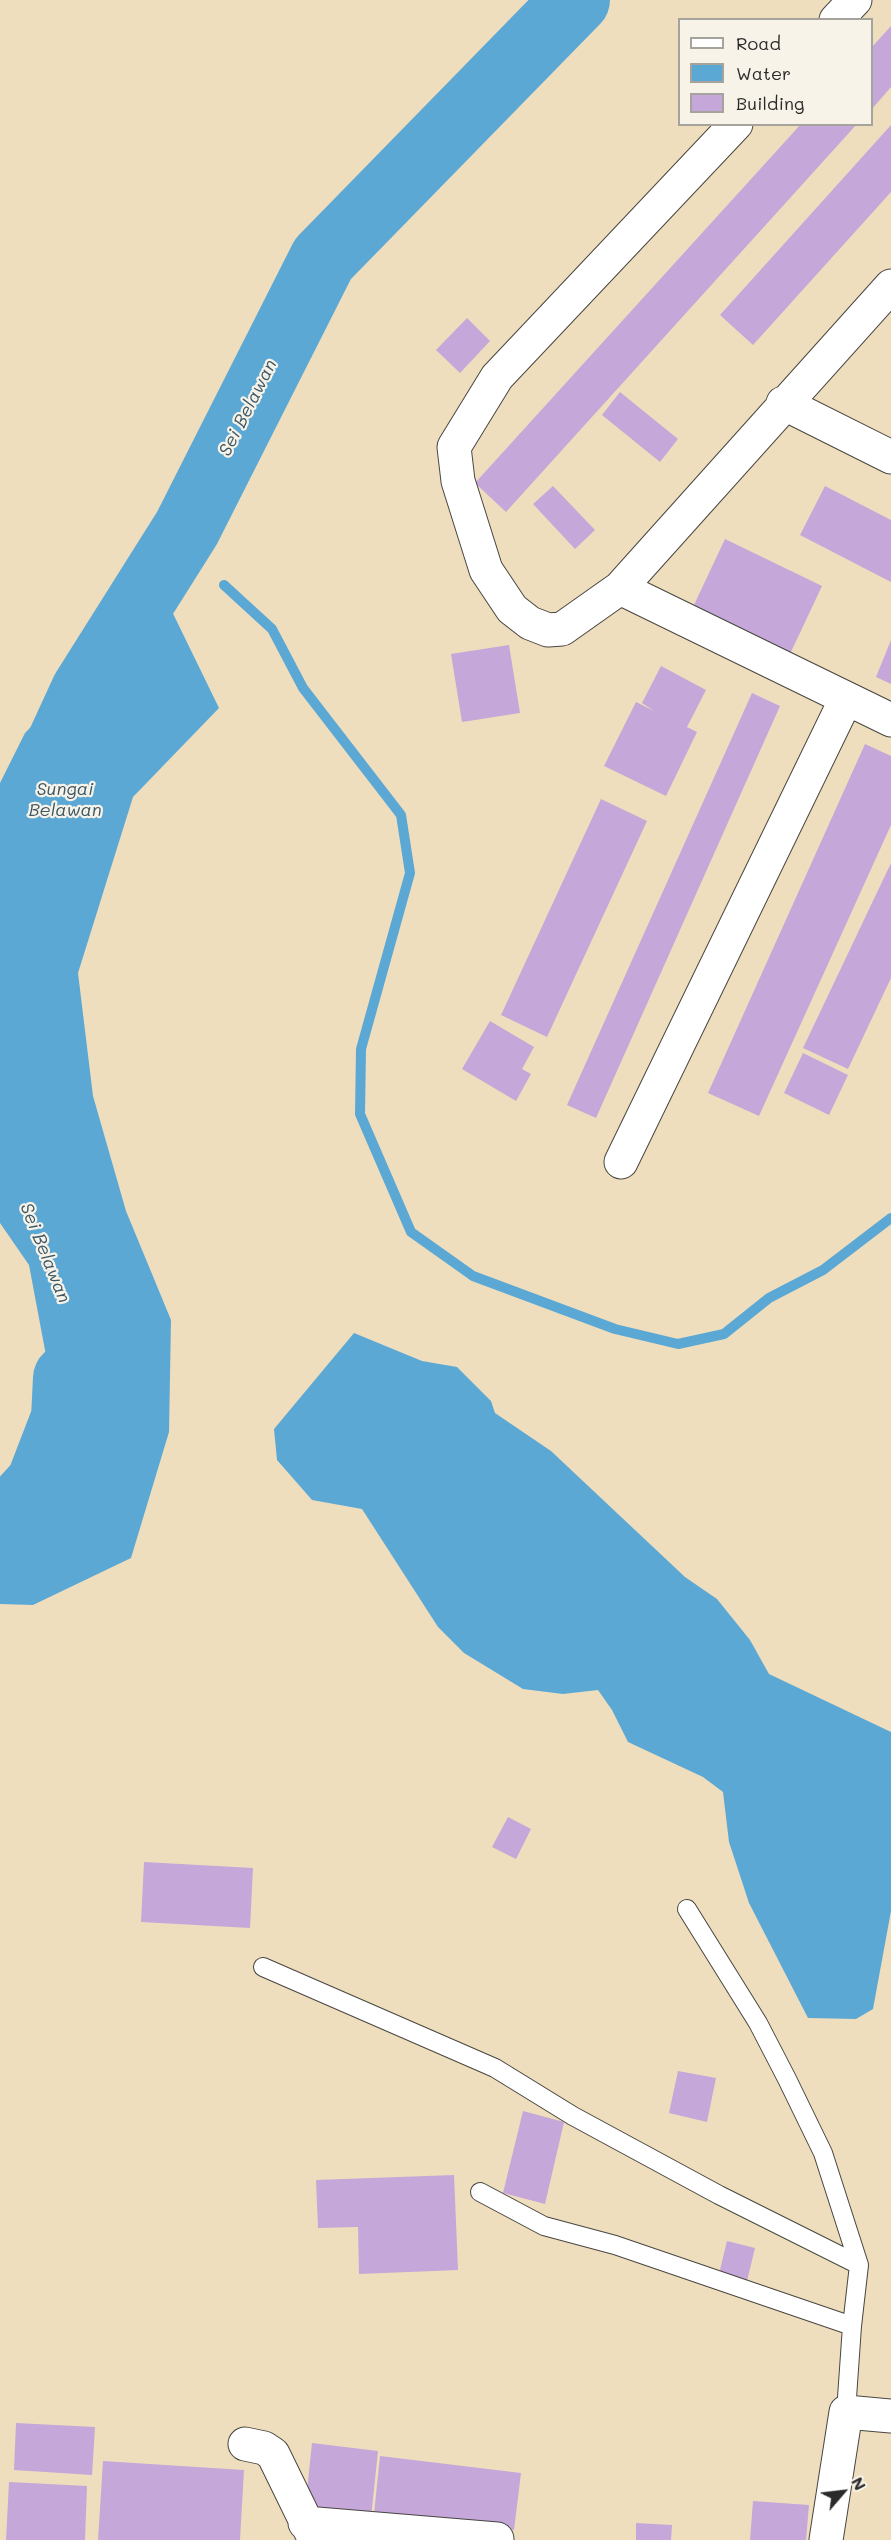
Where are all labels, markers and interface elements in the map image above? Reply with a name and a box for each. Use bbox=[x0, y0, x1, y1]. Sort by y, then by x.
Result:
legend bbox=[678, 18, 873, 126]
text: Road bbox=[736, 31, 781, 55]
text: Water bbox=[736, 61, 791, 85]
text: Building bbox=[736, 91, 804, 115]
water label: Sei Belawan bbox=[214, 356, 282, 460]
water label: Sungai Belawan bbox=[28, 778, 102, 820]
water label: Sei Belawan bbox=[15, 1200, 75, 1306]
north arrow bbox=[813, 2462, 873, 2522]
text: N bbox=[847, 2473, 871, 2494]

